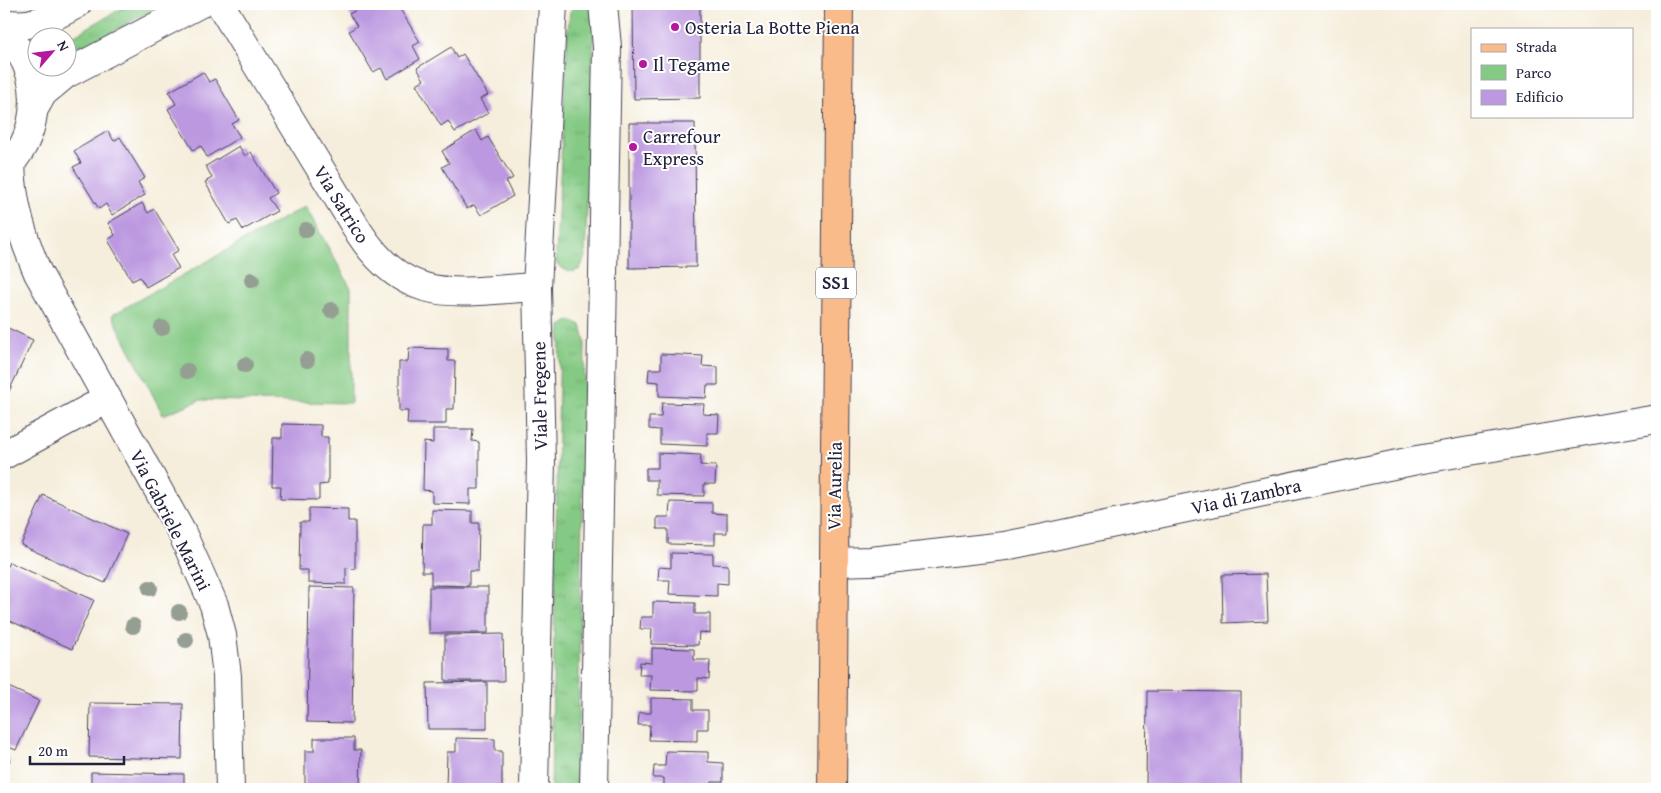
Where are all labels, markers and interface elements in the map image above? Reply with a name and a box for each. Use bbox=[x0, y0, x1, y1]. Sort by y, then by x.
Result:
place label: Osteria La Botte Piena bbox=[685, 13, 860, 41]
marker: Osteria La Botte Piena bbox=[669, 21, 681, 33]
north arrow bbox=[28, 28, 78, 78]
legend bbox=[1471, 28, 1634, 118]
text: Strada bbox=[1516, 36, 1557, 57]
text: N bbox=[52, 37, 75, 55]
place label: Il Tegame bbox=[653, 50, 730, 78]
marker: Il Tegame bbox=[637, 58, 649, 70]
text: Parco bbox=[1516, 62, 1552, 83]
text: Edificio bbox=[1516, 86, 1564, 107]
place label: Carrefour Express bbox=[643, 122, 721, 172]
marker: Carrefour Express bbox=[627, 141, 639, 153]
street label: Via Satrico bbox=[307, 160, 377, 248]
road number: SS1 bbox=[816, 268, 856, 298]
street label: Viale Fregene bbox=[524, 341, 554, 451]
street label: Via Aurelia bbox=[819, 441, 849, 531]
street label: Via Gabriele Marini bbox=[123, 445, 219, 595]
street label: Via di Zambra bbox=[1188, 471, 1304, 521]
scale bar bbox=[30, 733, 124, 765]
text: 20 m bbox=[38, 740, 69, 761]

